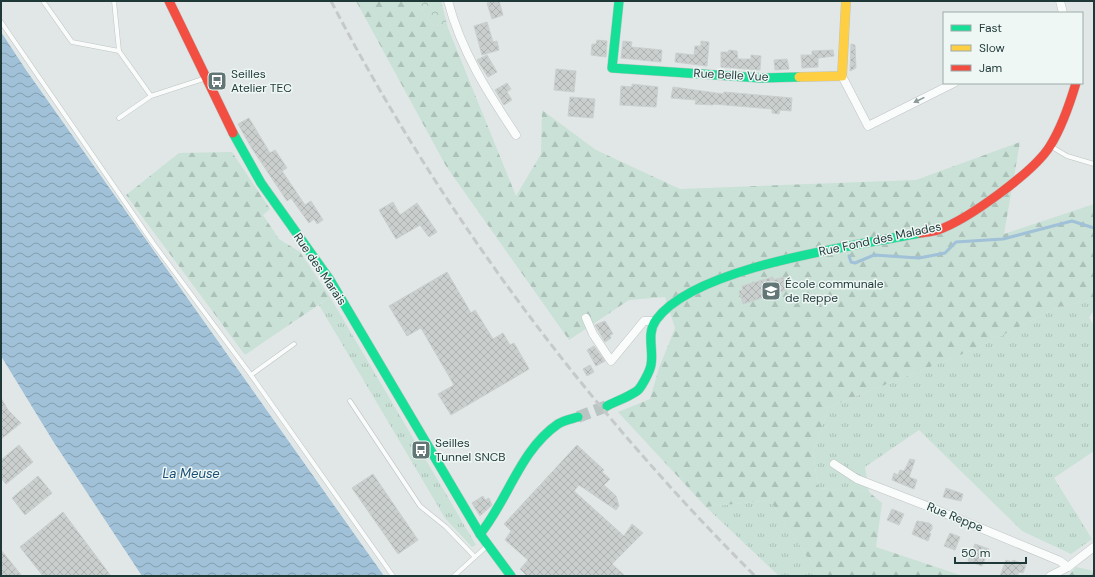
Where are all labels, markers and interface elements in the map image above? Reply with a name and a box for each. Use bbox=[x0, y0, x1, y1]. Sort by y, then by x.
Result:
legend bbox=[943, 12, 1083, 84]
text: Fast bbox=[979, 20, 1002, 36]
text: Slow bbox=[979, 40, 1005, 56]
text: Jam bbox=[979, 60, 1002, 76]
street label: Rue Belle Vue bbox=[693, 65, 769, 85]
place label: Seilles Atelier TEC bbox=[231, 66, 292, 96]
bus stop icon: Seilles Atelier TEC bbox=[206, 70, 228, 92]
one-way arrow bbox=[914, 97, 925, 103]
street label: Rue Fond des Malades bbox=[817, 218, 943, 260]
street label: Rue des Marais bbox=[290, 230, 350, 308]
place label: École communale de Reppe bbox=[785, 276, 884, 306]
school or university icon: École communale de Reppe bbox=[760, 280, 782, 302]
place label: Seilles Tunnel SNCB bbox=[435, 435, 506, 465]
bus stop icon: Seilles Tunnel SNCB bbox=[410, 439, 432, 461]
water label: La Meuse bbox=[162, 465, 220, 482]
street label: Rue Reppe bbox=[924, 498, 986, 536]
scale bar bbox=[955, 539, 1026, 565]
text: 50 m bbox=[961, 545, 990, 561]

